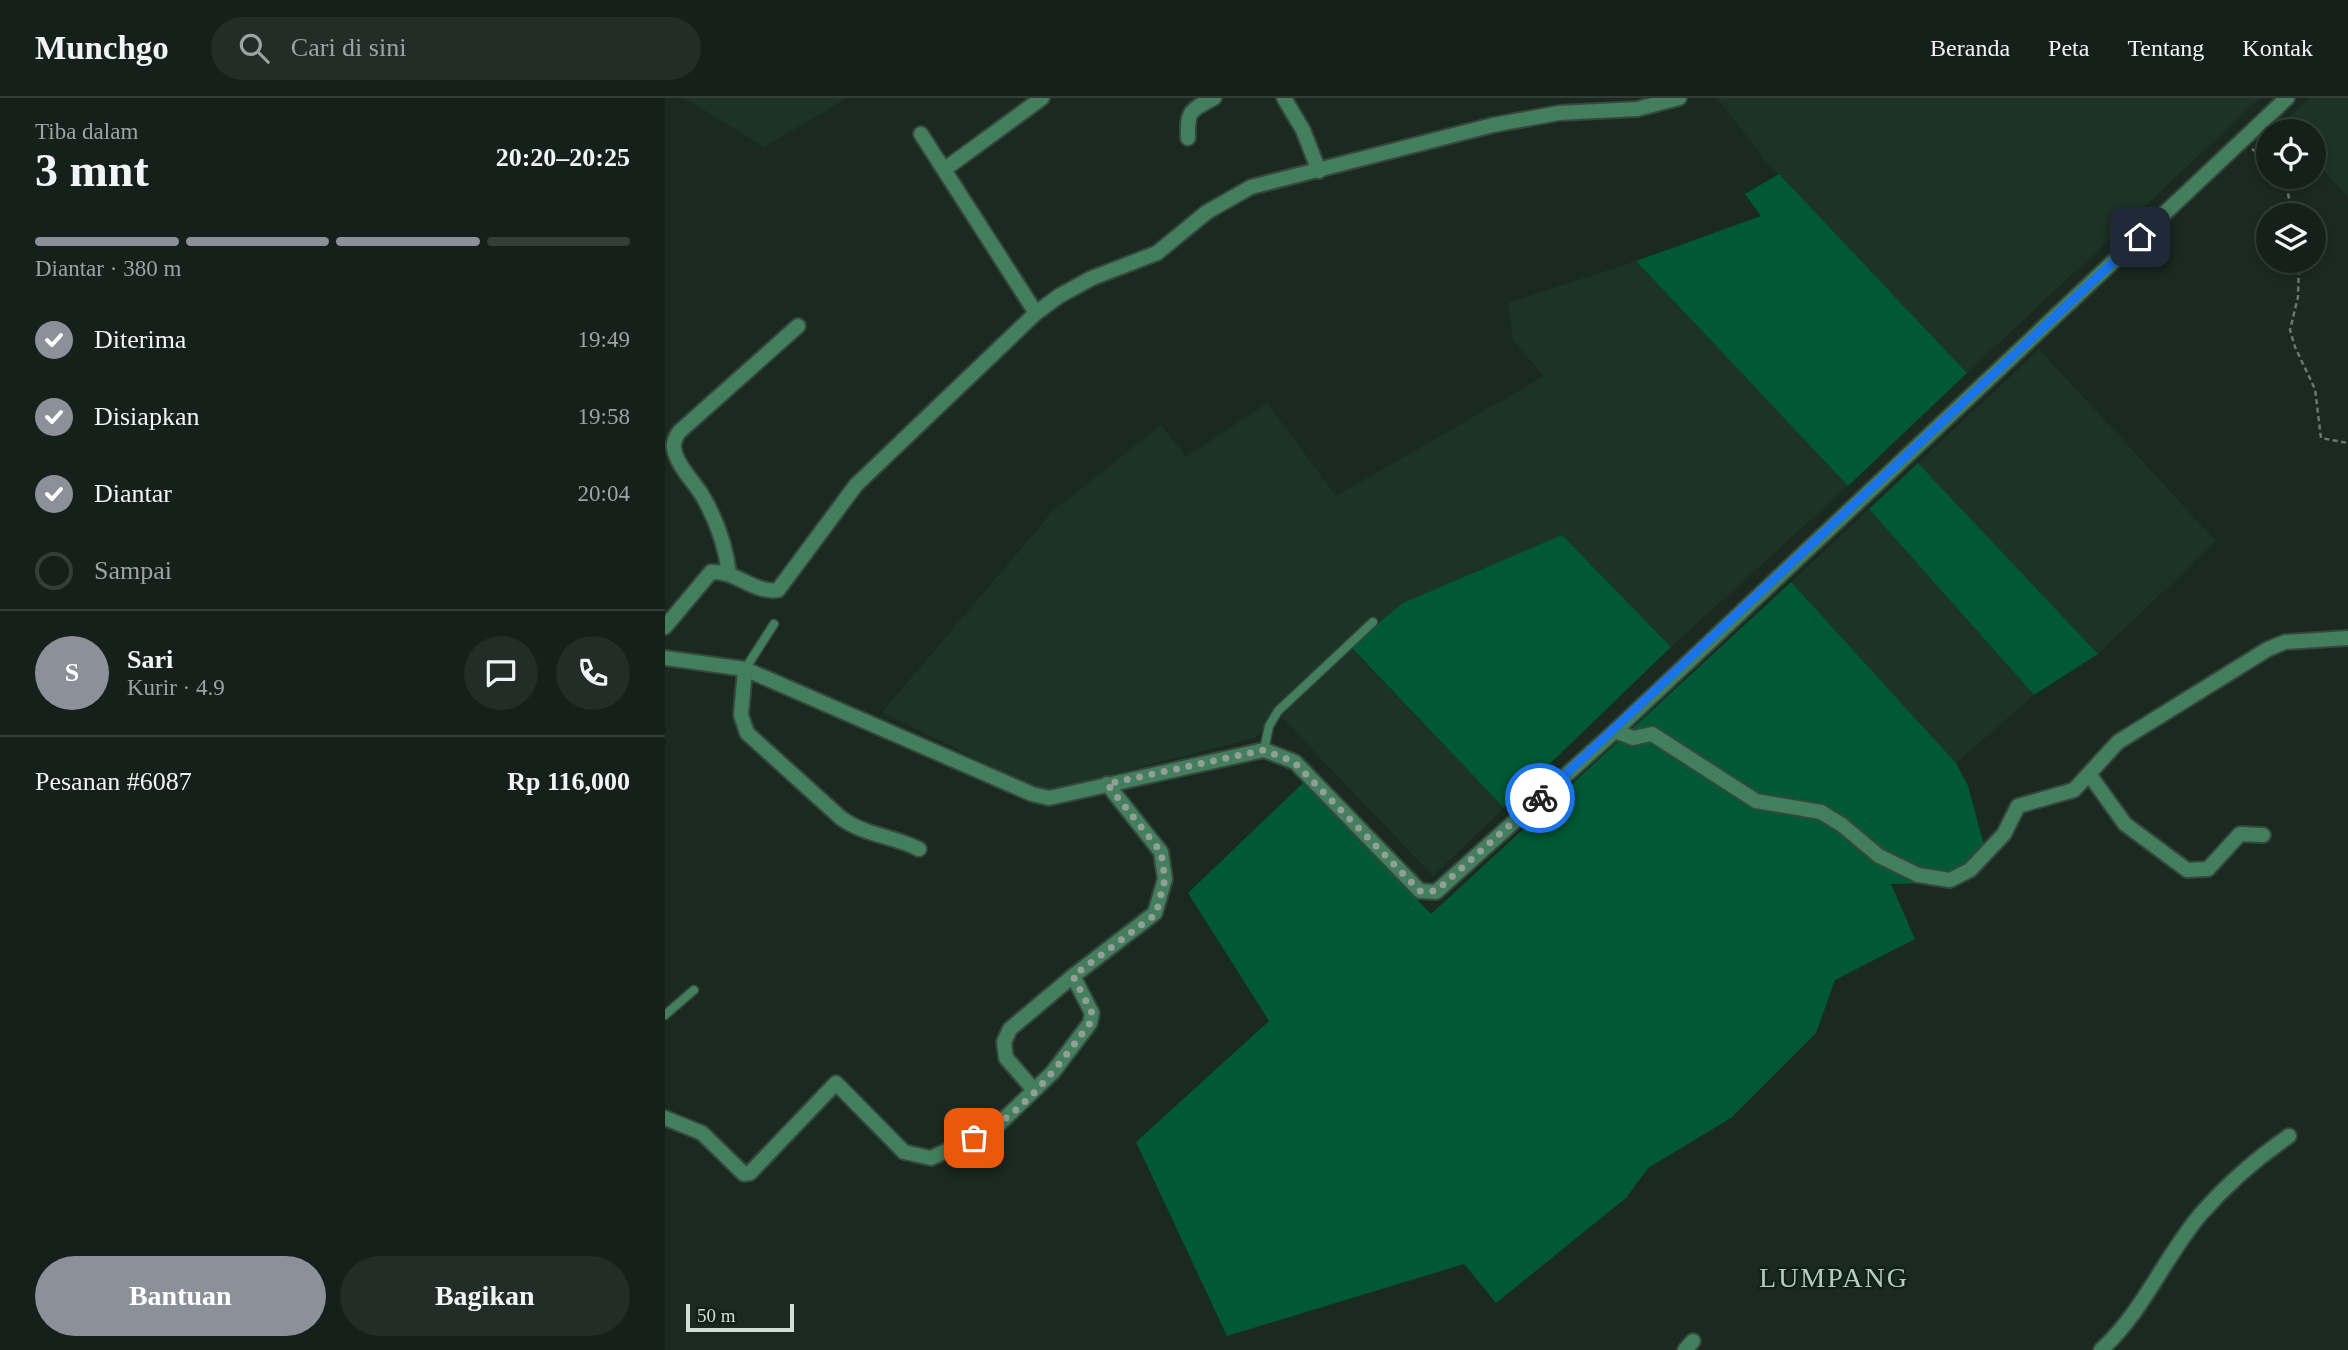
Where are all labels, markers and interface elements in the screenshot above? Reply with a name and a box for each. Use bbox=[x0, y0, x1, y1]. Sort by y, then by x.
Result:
search box bbox=[211, 17, 701, 80]
icon: search bbox=[235, 29, 273, 67]
text: Munchgo bbox=[35, 30, 169, 66]
text: Cari di sini bbox=[291, 33, 406, 62]
text: Beranda bbox=[1930, 35, 2010, 61]
text: Peta bbox=[2048, 35, 2089, 61]
text: Tentang bbox=[2127, 35, 2204, 61]
text: Kontak bbox=[2242, 35, 2313, 61]
text: Tiba dalam bbox=[35, 119, 138, 144]
map controls bbox=[2256, 119, 2326, 273]
button: locate bbox=[2256, 119, 2326, 189]
text: 20:20–20:25 bbox=[496, 143, 630, 172]
text: 3 mnt bbox=[35, 145, 149, 196]
button: layers bbox=[2256, 203, 2326, 273]
pin bbox=[2110, 207, 2170, 267]
icon: home bbox=[2121, 218, 2159, 256]
text: Diantar · 380 m bbox=[35, 256, 181, 281]
icon: check bbox=[35, 321, 73, 359]
text: Diterima bbox=[94, 325, 186, 354]
text: 19:49 bbox=[578, 327, 630, 352]
icon: check bbox=[35, 398, 73, 436]
text: Disiapkan bbox=[94, 402, 199, 431]
text: 19:58 bbox=[578, 404, 630, 429]
icon: check bbox=[35, 475, 73, 513]
text: Diantar bbox=[94, 479, 172, 508]
text: 20:04 bbox=[578, 481, 630, 506]
text: Sampai bbox=[94, 556, 172, 585]
button: chat bbox=[464, 636, 538, 710]
button: phone bbox=[556, 636, 630, 710]
text: Sari bbox=[127, 645, 173, 674]
text: S bbox=[65, 658, 79, 687]
text: Kurir · 4.9 bbox=[127, 675, 225, 700]
courier bbox=[1505, 763, 1575, 833]
text: Pesanan #6087 bbox=[35, 767, 192, 796]
text: Rp 116,000 bbox=[507, 767, 630, 796]
icon: bike bbox=[1521, 779, 1559, 817]
pin bbox=[944, 1108, 1004, 1168]
icon: bag bbox=[955, 1119, 993, 1157]
button: Bantuan bbox=[35, 1256, 326, 1336]
button: Bagikan bbox=[340, 1256, 630, 1336]
district label: LUMPANG bbox=[1759, 1262, 1909, 1293]
scale bar bbox=[686, 1301, 795, 1333]
text: 50 m bbox=[697, 1305, 736, 1326]

